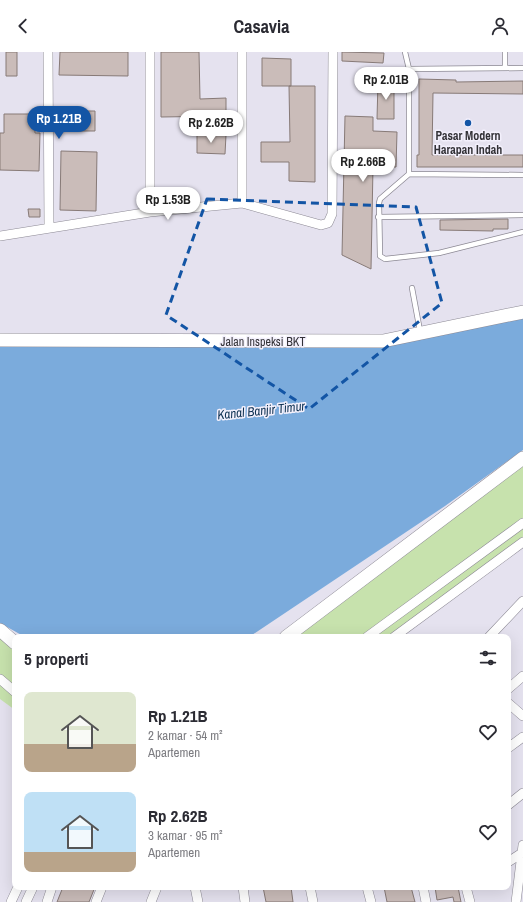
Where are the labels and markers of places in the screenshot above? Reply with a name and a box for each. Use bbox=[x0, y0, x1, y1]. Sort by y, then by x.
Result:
pin: Rp 2.01B bbox=[345, 67, 427, 101]
pin: Rp 1.21B bbox=[18, 106, 100, 140]
pin: Rp 2.62B bbox=[170, 110, 252, 144]
marker: Pasar Modern Harapan Indah bbox=[463, 118, 473, 128]
place label: Pasar Modern Harapan Indah bbox=[434, 128, 502, 158]
pin: Rp 2.66B bbox=[322, 149, 404, 183]
pin: Rp 1.53B bbox=[127, 187, 209, 221]

